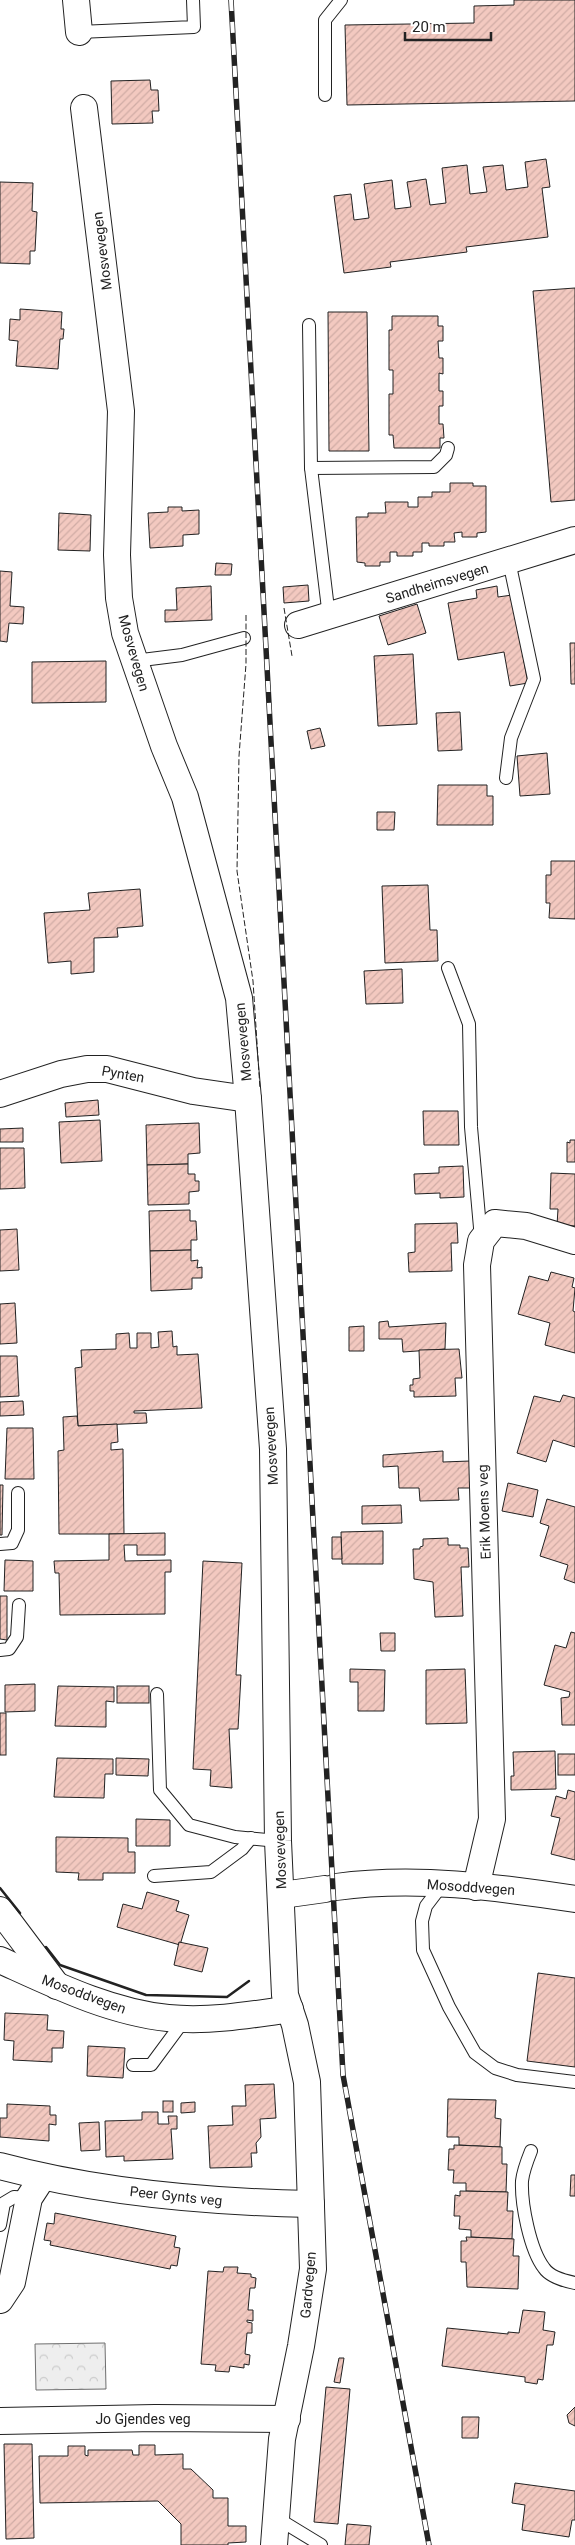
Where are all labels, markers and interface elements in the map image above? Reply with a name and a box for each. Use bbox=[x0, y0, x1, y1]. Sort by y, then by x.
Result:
scale bar bbox=[405, 10, 491, 42]
text: 20 m bbox=[412, 18, 446, 36]
street label: Mosvevegen bbox=[89, 211, 115, 291]
street label: Sandheimsvegen bbox=[384, 560, 490, 606]
street label: Mosvevegen bbox=[115, 613, 153, 693]
street label: Mosvevegen bbox=[232, 1002, 254, 1082]
street label: Pynten bbox=[100, 1062, 146, 1086]
street label: Mosvevegen bbox=[261, 1406, 281, 1486]
street label: Erik Moens veg bbox=[474, 1464, 494, 1560]
street label: Mosvevegen bbox=[271, 1810, 289, 1890]
street label: Mosoddvegen bbox=[426, 1876, 516, 1898]
street label: Mosoddvegen bbox=[40, 1971, 128, 2017]
street label: Peer Gynts veg bbox=[129, 2183, 223, 2209]
street label: Gardvegen bbox=[297, 2251, 319, 2319]
street label: Jo Gjendes veg bbox=[95, 2411, 191, 2427]

